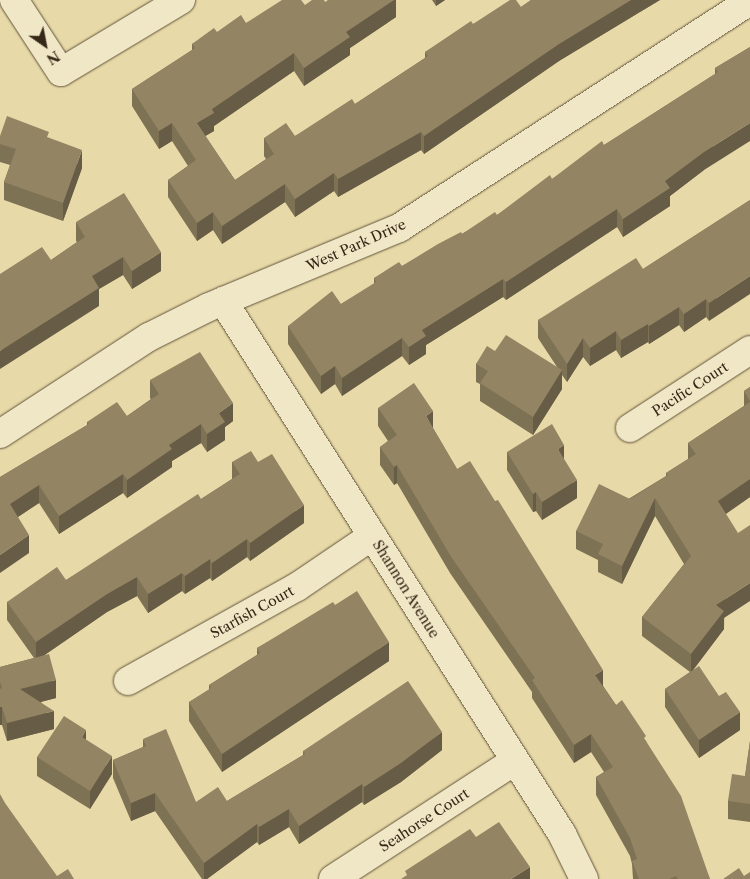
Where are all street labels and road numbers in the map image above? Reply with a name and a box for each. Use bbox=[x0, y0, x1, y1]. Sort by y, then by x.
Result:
street label: West Park Drive bbox=[304, 216, 408, 274]
street label: Pacific Court bbox=[649, 358, 731, 420]
street label: Shannon Avenue bbox=[369, 537, 443, 641]
street label: Starfish Court bbox=[207, 582, 297, 642]
street label: Seahorse Court bbox=[376, 785, 472, 855]

